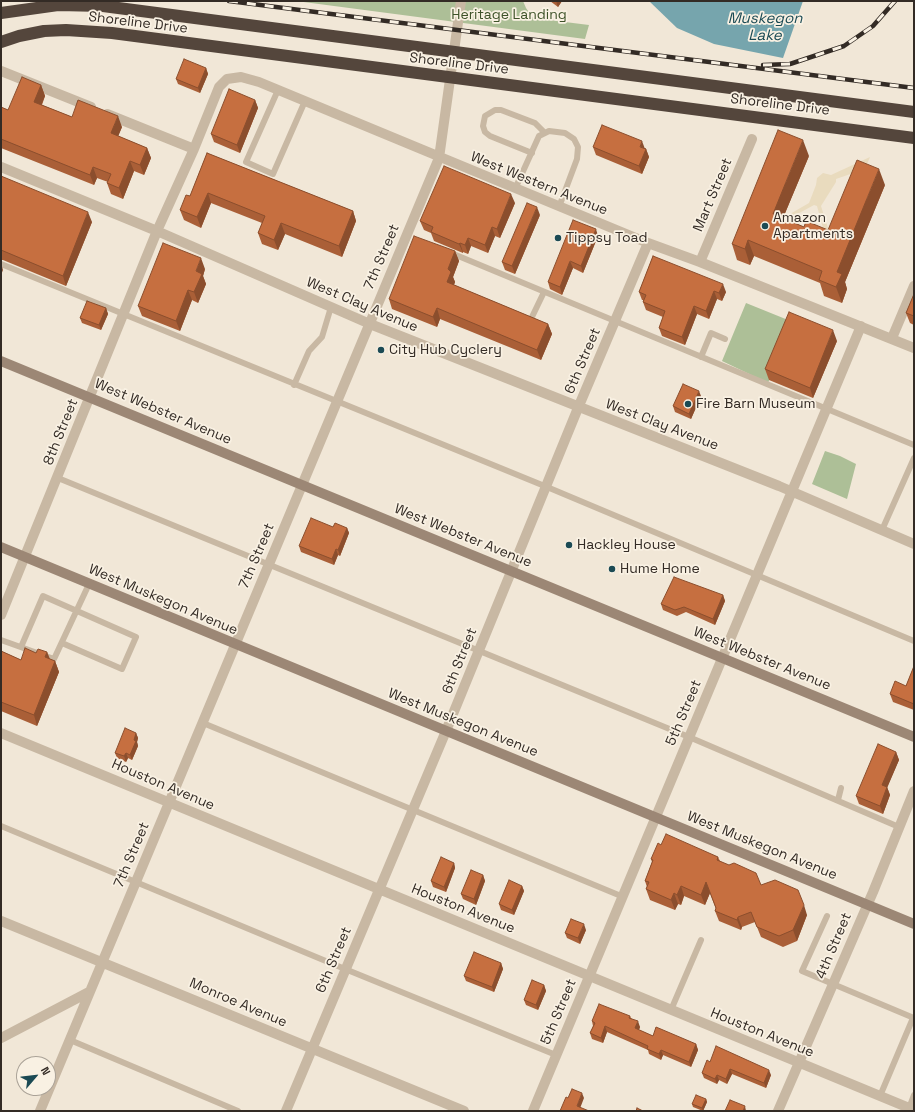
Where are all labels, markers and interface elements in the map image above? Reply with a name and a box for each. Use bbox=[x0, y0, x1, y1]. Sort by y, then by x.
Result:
park label: Heritage Landing bbox=[451, 7, 567, 23]
street label: Shoreline Drive bbox=[87, 9, 189, 37]
water label: Muskegon Lake bbox=[728, 10, 802, 45]
street label: Shoreline Drive bbox=[408, 50, 510, 78]
street label: Shoreline Drive bbox=[729, 91, 831, 119]
street label: West Western Avenue bbox=[468, 149, 610, 219]
street label: Mart Street bbox=[690, 156, 736, 234]
place label: Amazon Apartments bbox=[773, 210, 853, 242]
marker: Amazon Apartments bbox=[760, 221, 770, 231]
street label: 7th Street bbox=[361, 222, 403, 292]
place label: Tippsy Toad bbox=[566, 230, 647, 246]
marker: Tippsy Toad bbox=[553, 233, 563, 243]
street label: West Clay Avenue bbox=[304, 274, 420, 336]
street label: 6th Street bbox=[562, 326, 604, 396]
place label: City Hub Cyclery bbox=[389, 342, 502, 358]
marker: City Hub Cyclery bbox=[376, 345, 386, 355]
street label: West Webster Avenue bbox=[92, 376, 234, 448]
street label: 8th Street bbox=[40, 396, 82, 468]
street label: West Clay Avenue bbox=[603, 396, 721, 454]
place label: Fire Barn Museum bbox=[696, 396, 816, 412]
marker: Fire Barn Museum bbox=[683, 399, 693, 409]
street label: West Webster Avenue bbox=[392, 501, 534, 571]
street label: 7th Street bbox=[236, 521, 278, 591]
place label: Hackley House bbox=[577, 537, 676, 553]
marker: Hackley House bbox=[564, 540, 574, 550]
street label: West Muskegon Avenue bbox=[86, 561, 240, 639]
place label: Hume Home bbox=[620, 561, 700, 577]
marker: Hume Home bbox=[607, 564, 617, 574]
street label: West Webster Avenue bbox=[691, 624, 833, 694]
street label: 6th Street bbox=[439, 625, 481, 697]
street label: 5th Street bbox=[663, 678, 705, 748]
street label: West Muskegon Avenue bbox=[386, 685, 540, 761]
street label: Houston Avenue bbox=[109, 756, 217, 814]
street label: West Muskegon Avenue bbox=[685, 808, 839, 884]
street label: 7th Street bbox=[111, 820, 153, 890]
street label: Houston Avenue bbox=[409, 881, 517, 937]
street label: 4th Street bbox=[813, 910, 855, 982]
street label: 6th Street bbox=[313, 925, 355, 995]
street label: Monroe Avenue bbox=[187, 975, 289, 1031]
street label: 5th Street bbox=[538, 977, 580, 1047]
street label: Houston Avenue bbox=[708, 1005, 816, 1061]
north arrow bbox=[16, 1056, 56, 1096]
text: N bbox=[38, 1064, 54, 1077]

